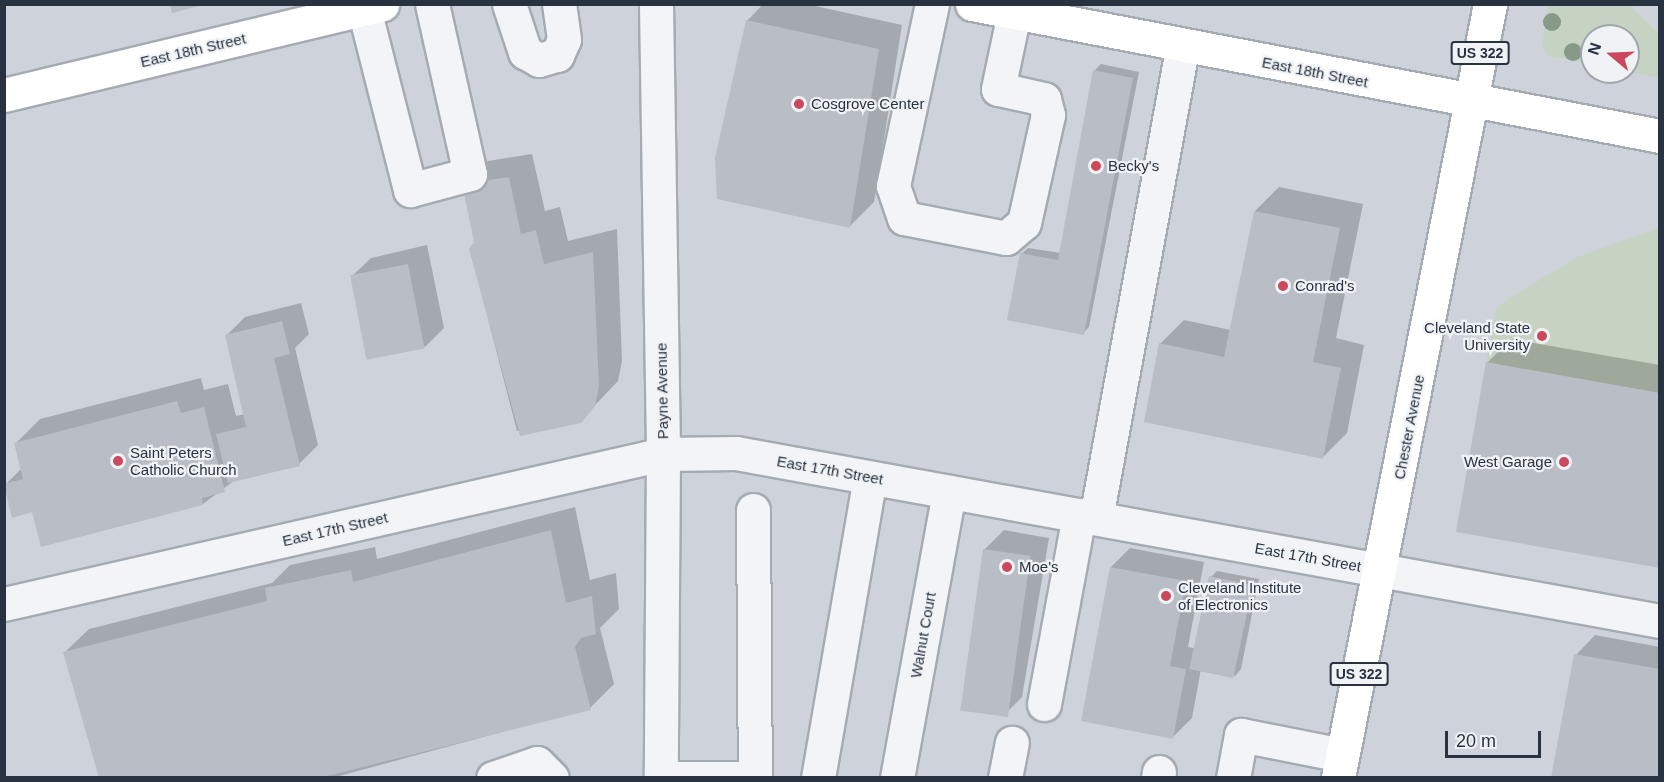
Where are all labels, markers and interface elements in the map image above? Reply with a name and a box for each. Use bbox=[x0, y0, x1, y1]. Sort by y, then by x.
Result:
north arrow bbox=[1580, 24, 1640, 84]
street label: East 18th Street bbox=[139, 29, 247, 71]
text: N bbox=[1584, 40, 1604, 57]
road number: US 322 bbox=[1450, 42, 1510, 64]
street label: East 18th Street bbox=[1260, 53, 1370, 91]
place label: Cosgrove Center bbox=[811, 95, 924, 113]
marker: Cosgrove Center bbox=[792, 97, 806, 111]
place label: Becky's bbox=[1108, 157, 1159, 175]
marker: Becky's bbox=[1089, 159, 1103, 173]
place label: Conrad's bbox=[1295, 277, 1355, 295]
marker: Conrad's bbox=[1276, 279, 1290, 293]
place label: Cleveland State University bbox=[1424, 318, 1530, 353]
marker: Cleveland State University bbox=[1535, 329, 1549, 343]
street label: Payne Avenue bbox=[652, 342, 672, 440]
street label: Chester Avenue bbox=[1390, 373, 1428, 481]
place label: Saint Peters Catholic Church bbox=[130, 443, 237, 478]
street label: East 17th Street bbox=[775, 452, 885, 488]
place label: West Garage bbox=[1464, 453, 1552, 471]
marker: Saint Peters Catholic Church bbox=[111, 454, 125, 468]
marker: West Garage bbox=[1557, 455, 1571, 469]
street label: East 17th Street bbox=[281, 508, 389, 550]
street label: East 17th Street bbox=[1253, 539, 1363, 575]
place label: Moe's bbox=[1019, 558, 1059, 576]
marker: Moe's bbox=[1000, 560, 1014, 574]
place label: Cleveland Institute of Electronics bbox=[1178, 578, 1301, 613]
marker: Cleveland Institute of Electronics bbox=[1159, 589, 1173, 603]
street label: Walnut Court bbox=[907, 591, 939, 679]
road number: US 322 bbox=[1329, 663, 1389, 685]
scale bar bbox=[1448, 719, 1544, 757]
text: 20 m bbox=[1456, 731, 1496, 751]

